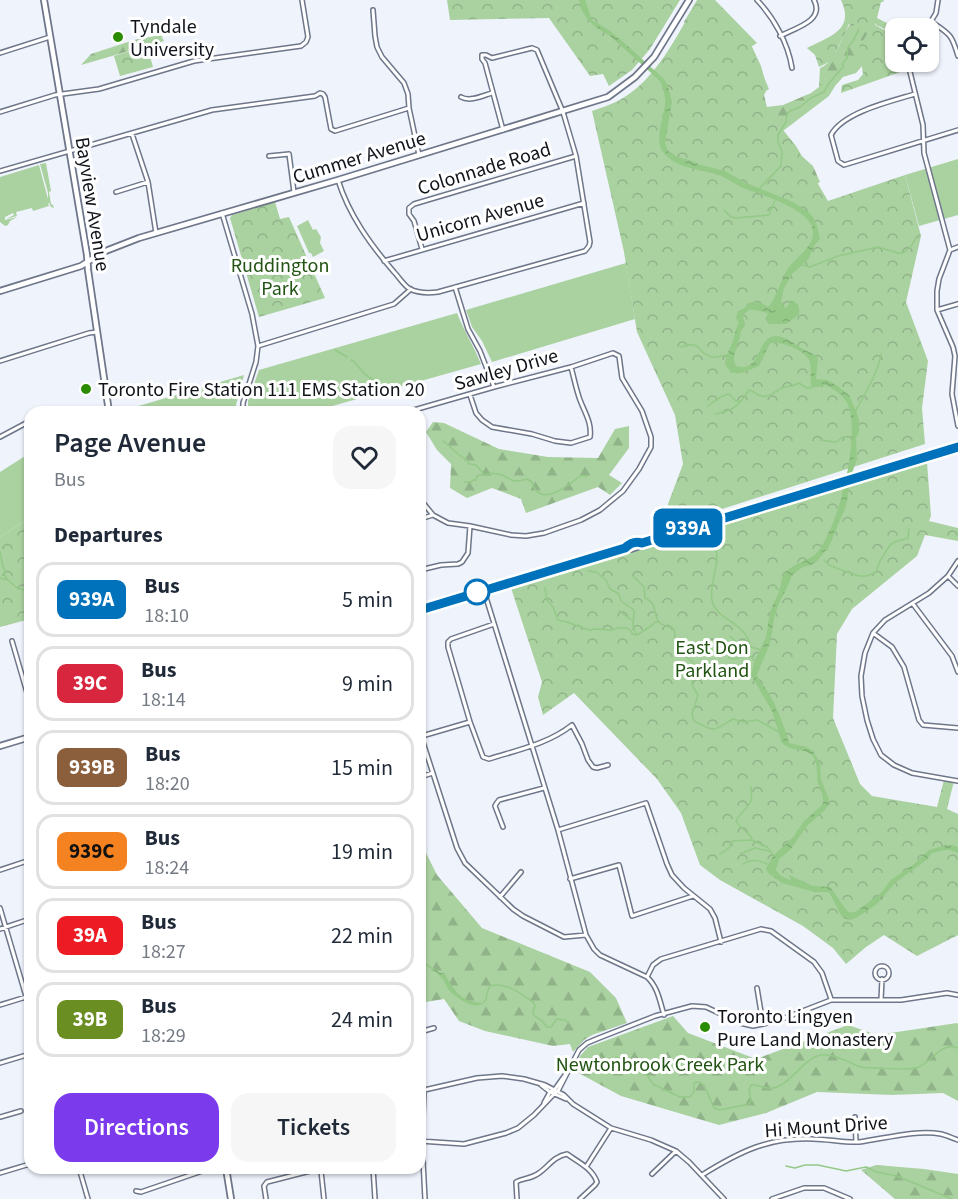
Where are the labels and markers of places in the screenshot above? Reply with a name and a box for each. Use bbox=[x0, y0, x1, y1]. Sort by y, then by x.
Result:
place label: Tyndale University bbox=[130, 13, 215, 64]
marker: Tyndale University bbox=[111, 30, 125, 44]
place label: Toronto Fire Station 111 EMS Station 20 bbox=[98, 376, 425, 404]
marker: Toronto Fire Station 111 EMS Station 20 bbox=[79, 382, 93, 396]
unlabelled marker bbox=[464, 579, 490, 605]
place label: Toronto Lingyen Pure Land Monastery bbox=[717, 1003, 894, 1054]
marker: Toronto Lingyen Pure Land Monastery bbox=[698, 1020, 712, 1034]

